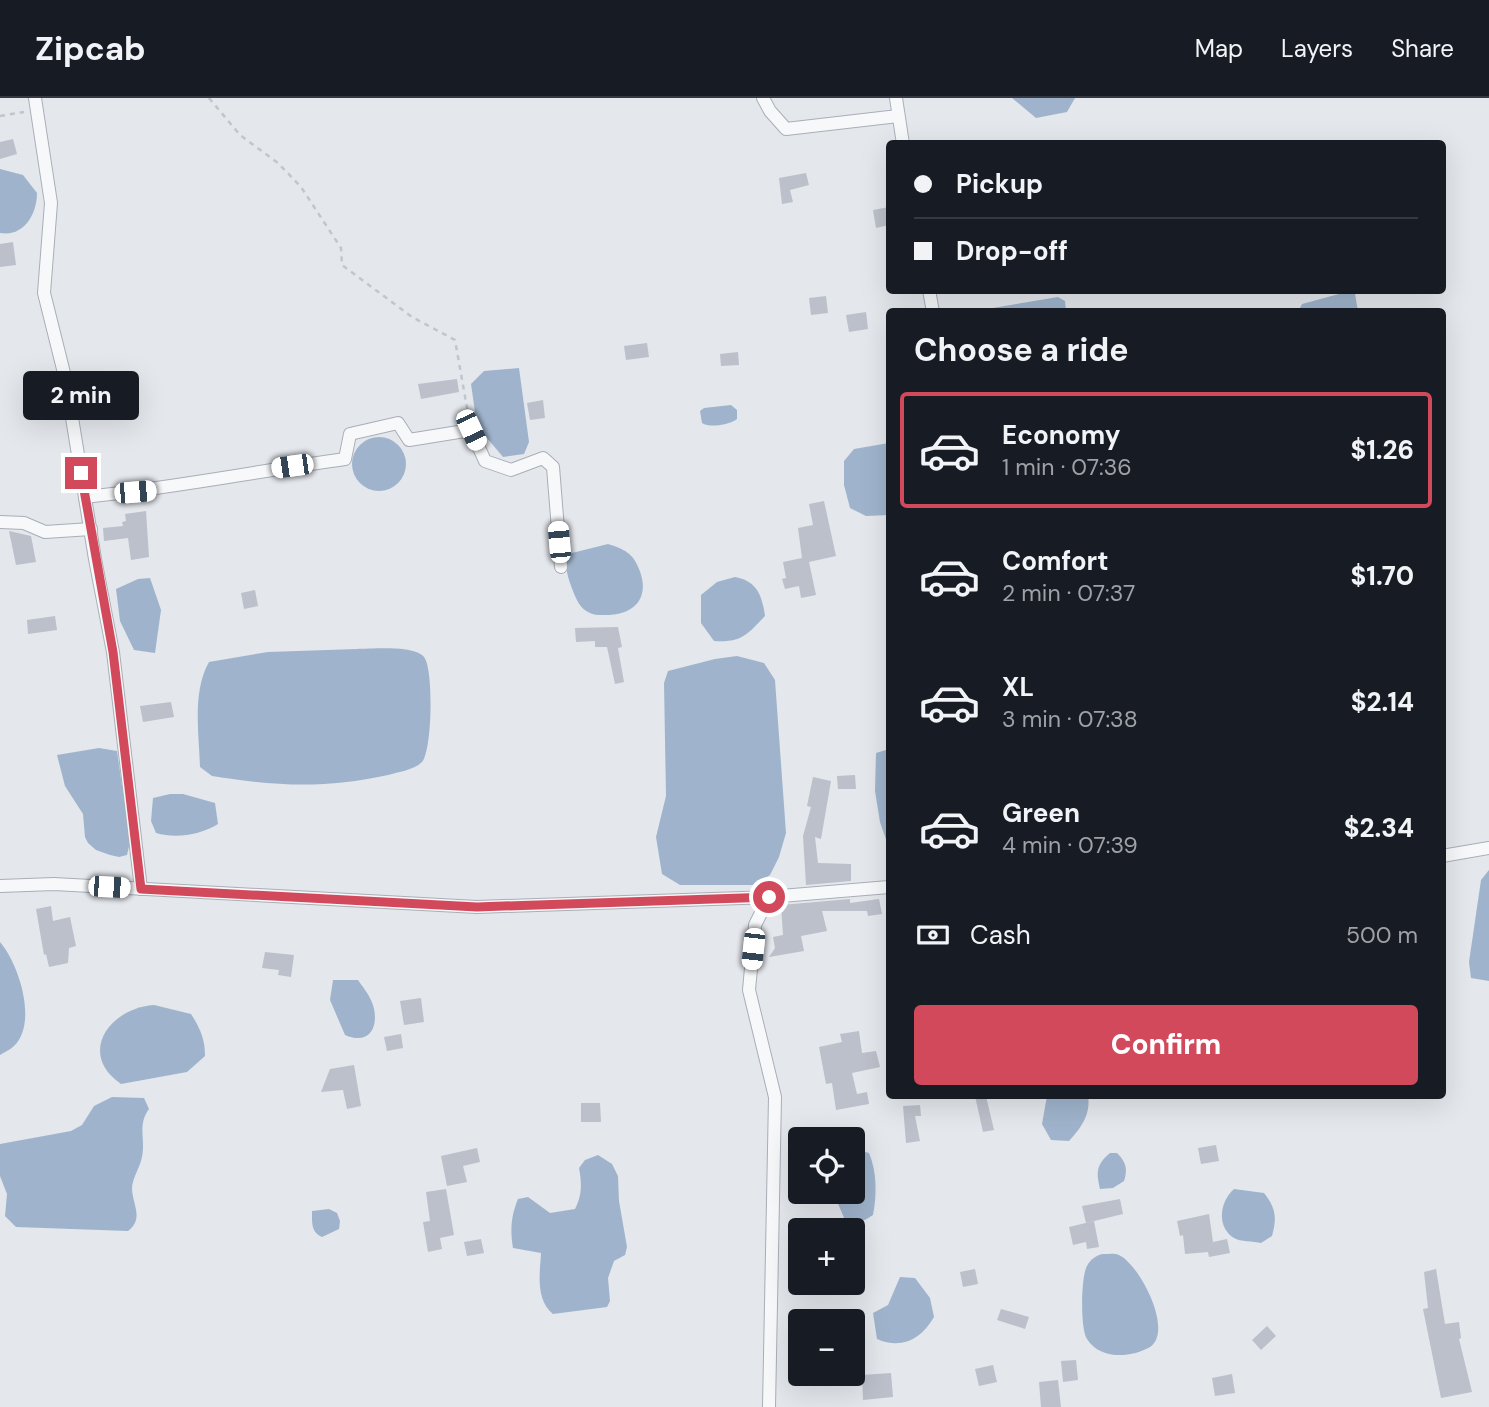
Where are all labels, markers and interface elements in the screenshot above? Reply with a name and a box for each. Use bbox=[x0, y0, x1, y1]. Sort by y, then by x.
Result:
text: Zipcab bbox=[35, 27, 146, 70]
text: Map bbox=[1195, 33, 1243, 64]
text: Layers bbox=[1281, 33, 1353, 64]
text: Share bbox=[1391, 33, 1454, 64]
text: Pickup bbox=[956, 167, 1043, 201]
text: Drop-off bbox=[956, 234, 1068, 268]
text: Choose a ride bbox=[914, 329, 1129, 371]
callout: 2 min bbox=[23, 372, 139, 420]
text: 2 min bbox=[50, 380, 112, 410]
car bbox=[453, 407, 490, 453]
text: Economy bbox=[1002, 418, 1120, 452]
icon: car bbox=[918, 419, 981, 482]
text: $1.26 bbox=[1350, 433, 1414, 467]
text: 1 min · 07:36 bbox=[1002, 452, 1132, 482]
car bbox=[270, 453, 315, 479]
route end bbox=[65, 457, 97, 489]
car bbox=[114, 480, 157, 504]
car bbox=[547, 520, 572, 564]
text: Comfort bbox=[1002, 544, 1108, 578]
icon: car bbox=[918, 545, 981, 608]
text: $1.70 bbox=[1351, 559, 1414, 593]
text: 2 min · 07:37 bbox=[1002, 578, 1135, 608]
text: XL bbox=[1002, 670, 1034, 704]
icon: car bbox=[918, 671, 981, 734]
text: $2.14 bbox=[1351, 685, 1414, 719]
text: 3 min · 07:38 bbox=[1002, 704, 1138, 734]
text: Green bbox=[1002, 796, 1080, 830]
icon: car bbox=[918, 797, 981, 860]
text: $2.34 bbox=[1344, 811, 1414, 845]
text: 4 min · 07:39 bbox=[1002, 830, 1138, 860]
car bbox=[88, 875, 131, 899]
route start bbox=[753, 881, 785, 913]
icon: cash bbox=[914, 916, 952, 954]
text: Cash bbox=[970, 918, 1031, 952]
text: 500 m bbox=[1346, 920, 1418, 950]
car bbox=[741, 927, 766, 971]
button: Confirm bbox=[914, 1005, 1418, 1085]
map controls bbox=[788, 1127, 865, 1386]
button: locate bbox=[788, 1127, 865, 1204]
button: + bbox=[788, 1218, 865, 1295]
button: − bbox=[788, 1309, 865, 1386]

